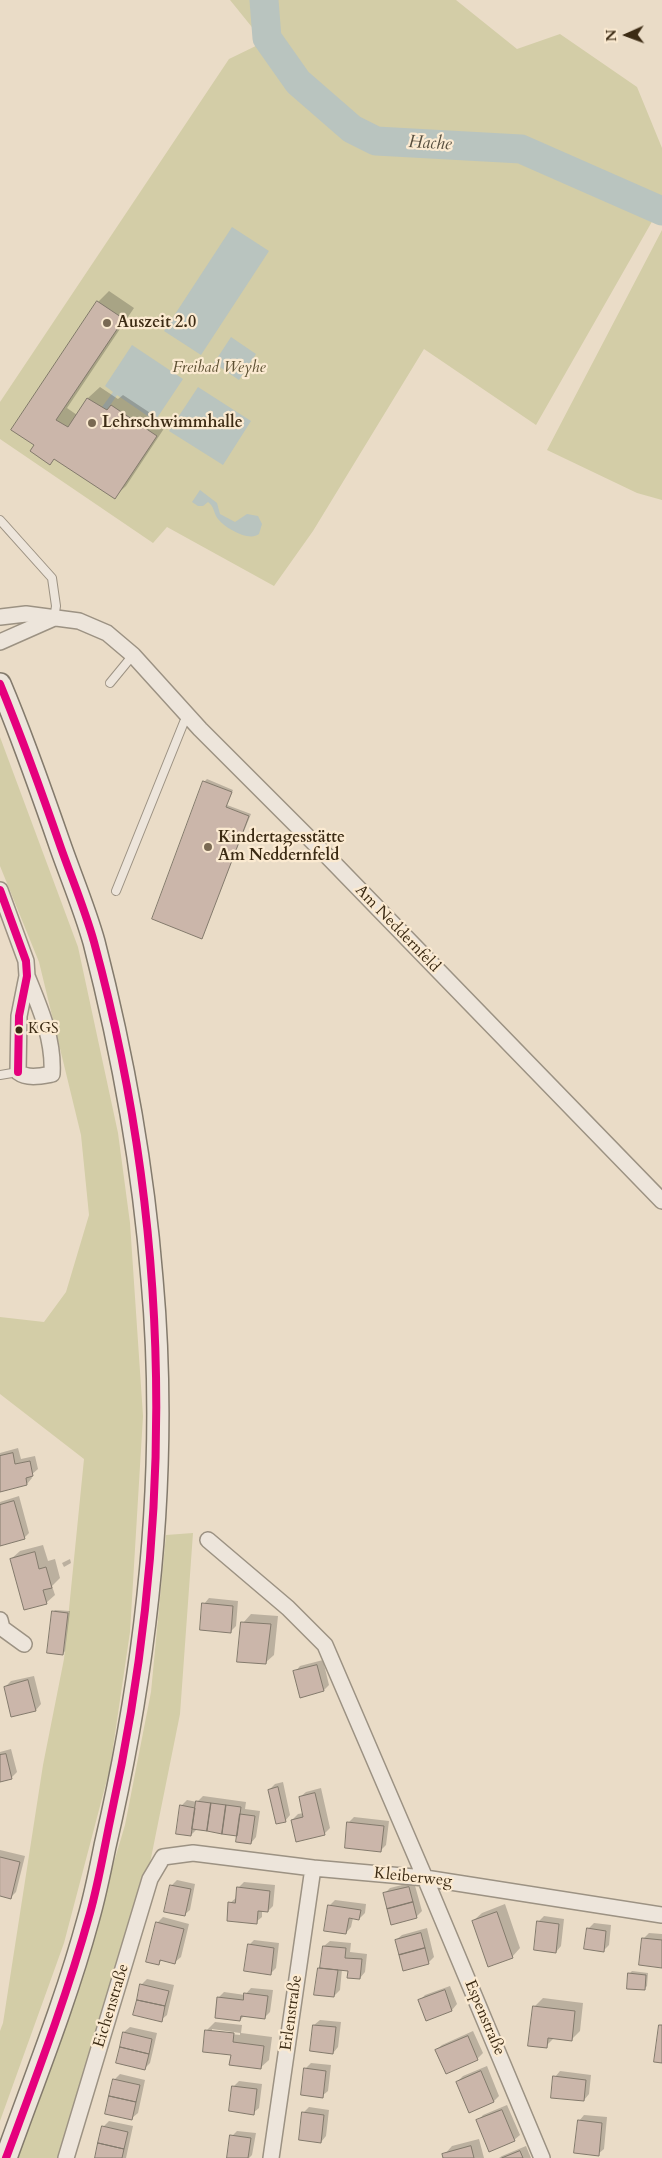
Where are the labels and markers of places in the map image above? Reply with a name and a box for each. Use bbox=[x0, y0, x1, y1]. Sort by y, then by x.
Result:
place label: Auszeit 2.0 bbox=[117, 313, 196, 333]
marker: Auszeit 2.0 bbox=[101, 317, 113, 329]
place label: Lehrschwimmhalle bbox=[102, 413, 243, 433]
marker: Lehrschwimmhalle bbox=[86, 417, 98, 429]
place label: Kindertagesstätte Am Neddernfeld bbox=[218, 828, 345, 866]
marker: Kindertagesstätte Am Neddernfeld bbox=[202, 841, 214, 853]
place label: KGS bbox=[28, 1021, 59, 1039]
marker: KGS bbox=[14, 1025, 24, 1035]

